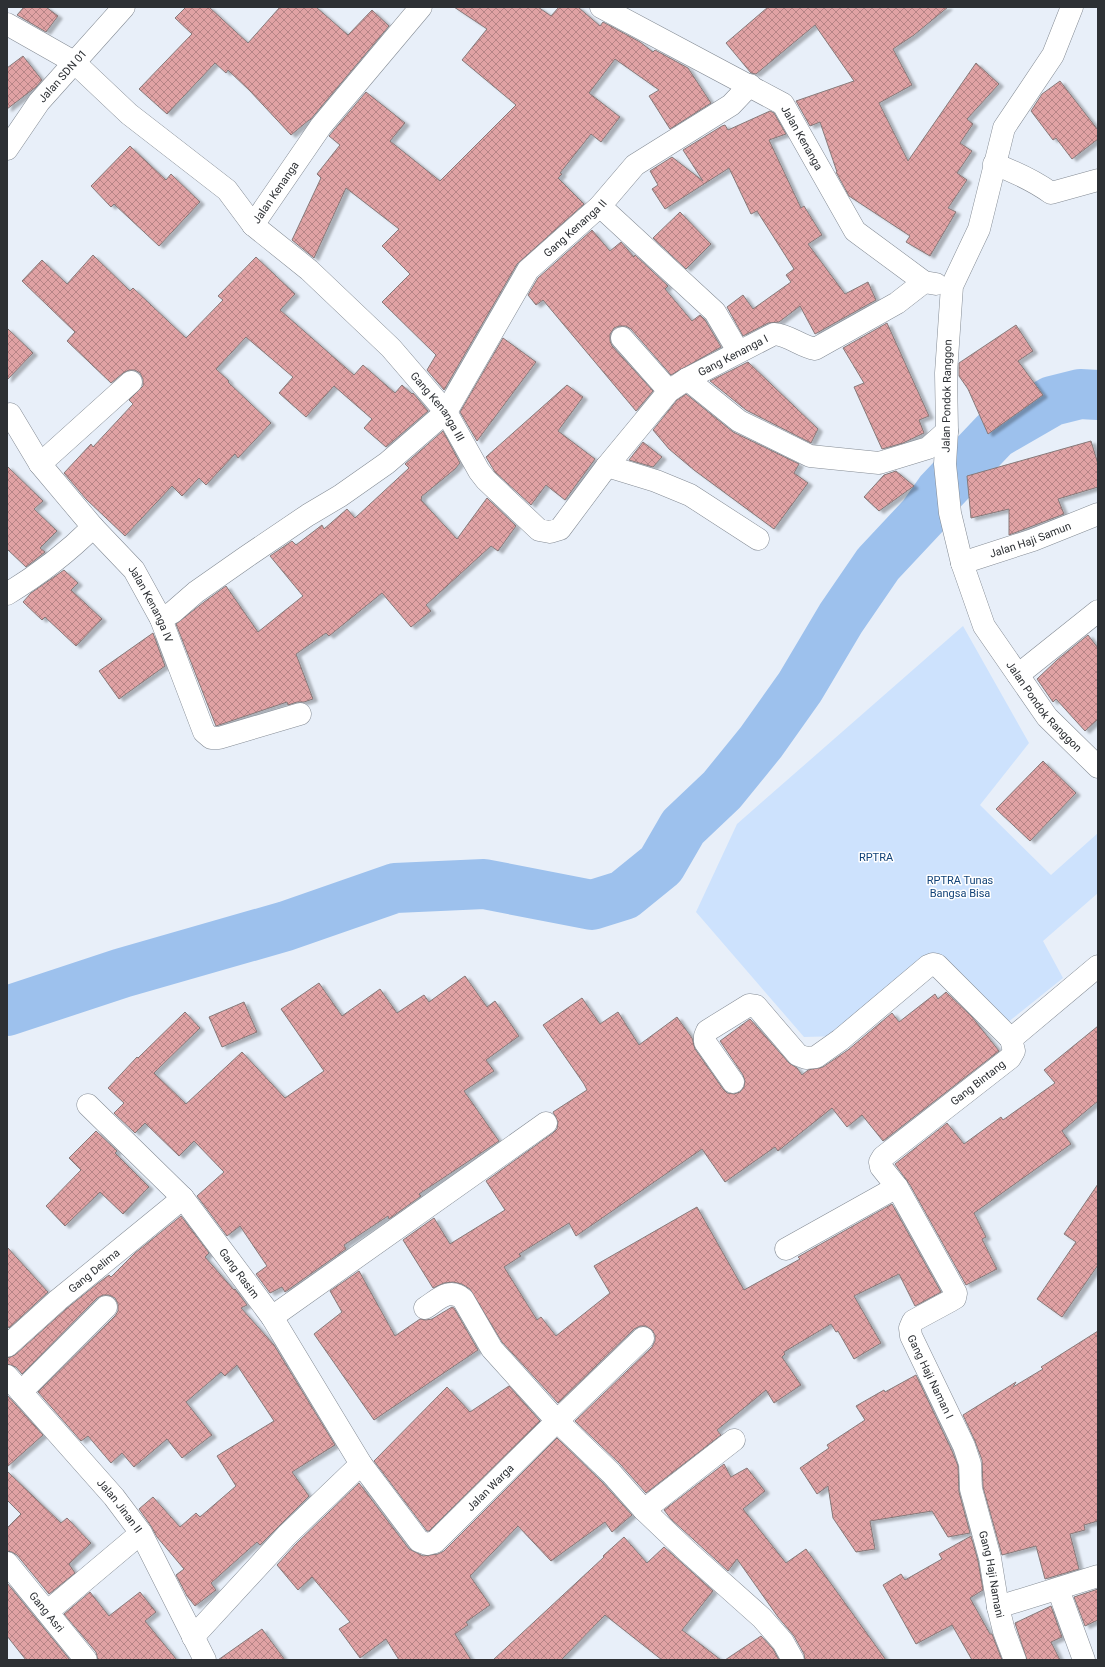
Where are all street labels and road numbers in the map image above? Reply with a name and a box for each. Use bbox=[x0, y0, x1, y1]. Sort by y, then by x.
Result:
street label: Jalan SDN 01 bbox=[35, 47, 89, 105]
street label: Jalan Kenanga bbox=[779, 103, 826, 172]
street label: Jalan Kenanga bbox=[250, 159, 301, 226]
street label: Gang Kenanga II bbox=[541, 197, 609, 260]
street label: Gang Kenanga I bbox=[696, 332, 770, 379]
street label: Jalan Pondok Ranggon bbox=[940, 339, 954, 453]
street label: Gang Kenanga III bbox=[408, 369, 467, 443]
street label: Jalan Haji Samun bbox=[988, 519, 1073, 560]
street label: Jalan Kenanga IV bbox=[126, 562, 176, 644]
street label: Jalan Pondok Ranggon bbox=[1004, 659, 1085, 754]
street label: Gang Bintang bbox=[948, 1058, 1008, 1108]
street label: Gang Delima bbox=[66, 1246, 122, 1296]
street label: Gang Rasim bbox=[216, 1246, 262, 1301]
street label: Gang Haji Naman I bbox=[905, 1332, 956, 1421]
street label: Jalan Warga bbox=[464, 1461, 516, 1513]
street label: Jalan Jinan II bbox=[94, 1476, 145, 1535]
street label: Gang Haji Namani bbox=[976, 1529, 1007, 1619]
street label: Gang Asri bbox=[27, 1589, 67, 1634]

